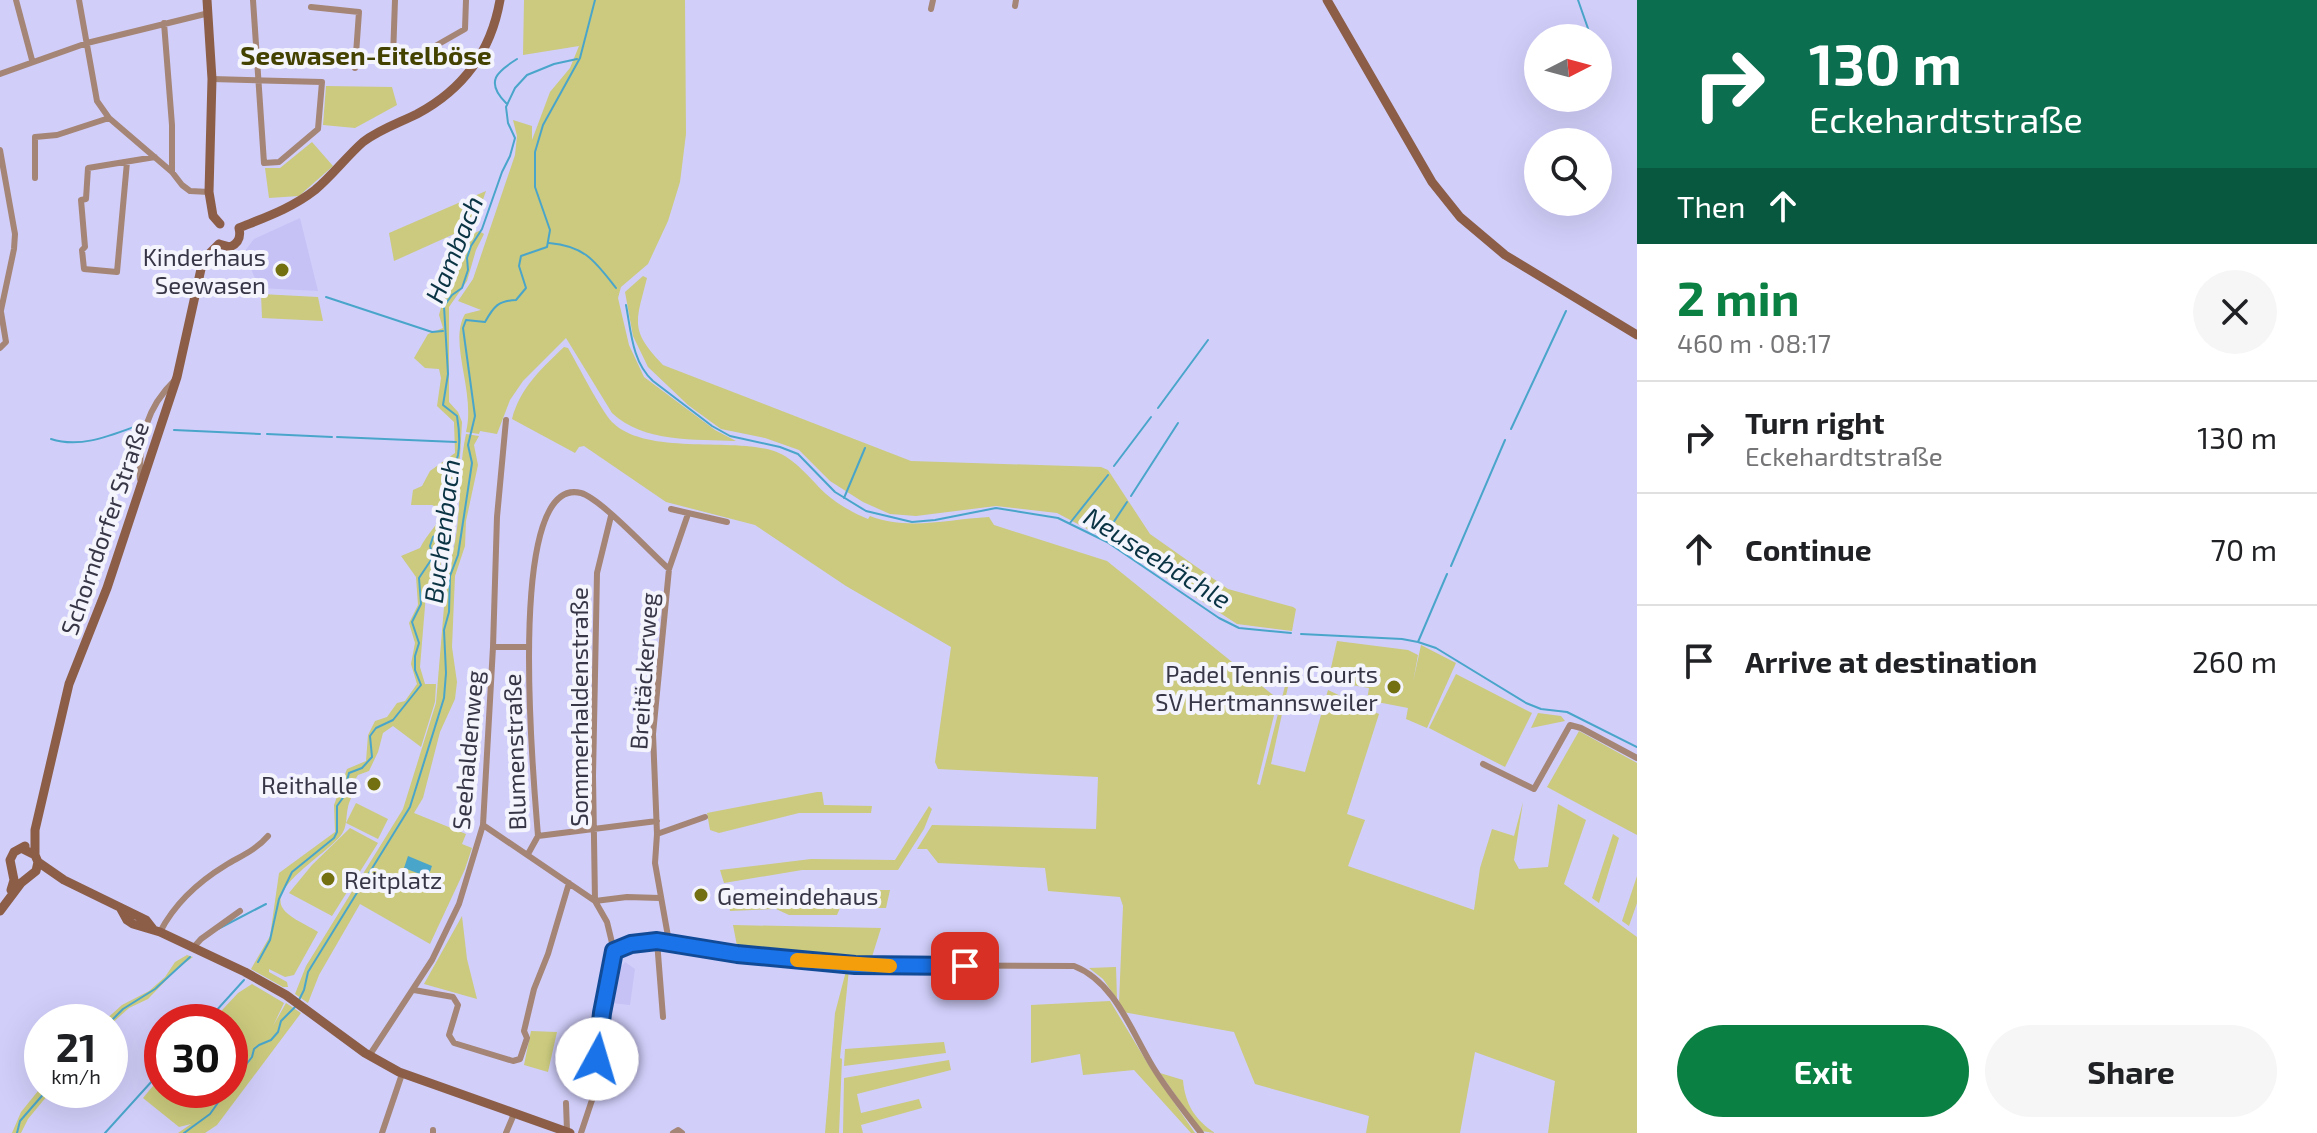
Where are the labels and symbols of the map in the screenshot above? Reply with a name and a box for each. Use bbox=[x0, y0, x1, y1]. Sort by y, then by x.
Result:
north arrow bbox=[1524, 24, 1612, 112]
district label: Seewasen-Eitelböse bbox=[240, 39, 492, 70]
water label: Hambach bbox=[418, 191, 488, 307]
place label: Kinderhaus Seewasen bbox=[143, 242, 266, 299]
marker: Kinderhaus Seewasen bbox=[273, 261, 291, 279]
street label: Schorndorfer Straße bbox=[54, 417, 154, 639]
water label: Buchenbach bbox=[417, 457, 465, 605]
water label: Neuseebächle bbox=[1079, 500, 1237, 614]
street label: Sommerhaldenstraße bbox=[564, 587, 593, 827]
street label: Breitäckerweg bbox=[623, 591, 663, 751]
place label: Padel Tennis Courts SV Hertmannsweiler bbox=[1155, 659, 1378, 716]
street label: Seehaldenweg bbox=[446, 669, 488, 831]
street label: Blumenstraße bbox=[497, 673, 531, 831]
marker: Padel Tennis Courts SV Hertmannsweiler bbox=[1385, 678, 1403, 696]
place label: Reithalle bbox=[261, 770, 358, 799]
marker: Reithalle bbox=[365, 775, 383, 793]
place label: Reitplatz bbox=[344, 865, 442, 894]
marker: Reitplatz bbox=[319, 870, 337, 888]
place label: Gemeindehaus bbox=[717, 881, 878, 910]
marker: Gemeindehaus bbox=[692, 886, 710, 904]
pin bbox=[931, 932, 999, 1000]
speed limit sign: 30 bbox=[144, 1004, 248, 1108]
position arrow bbox=[555, 1017, 639, 1101]

